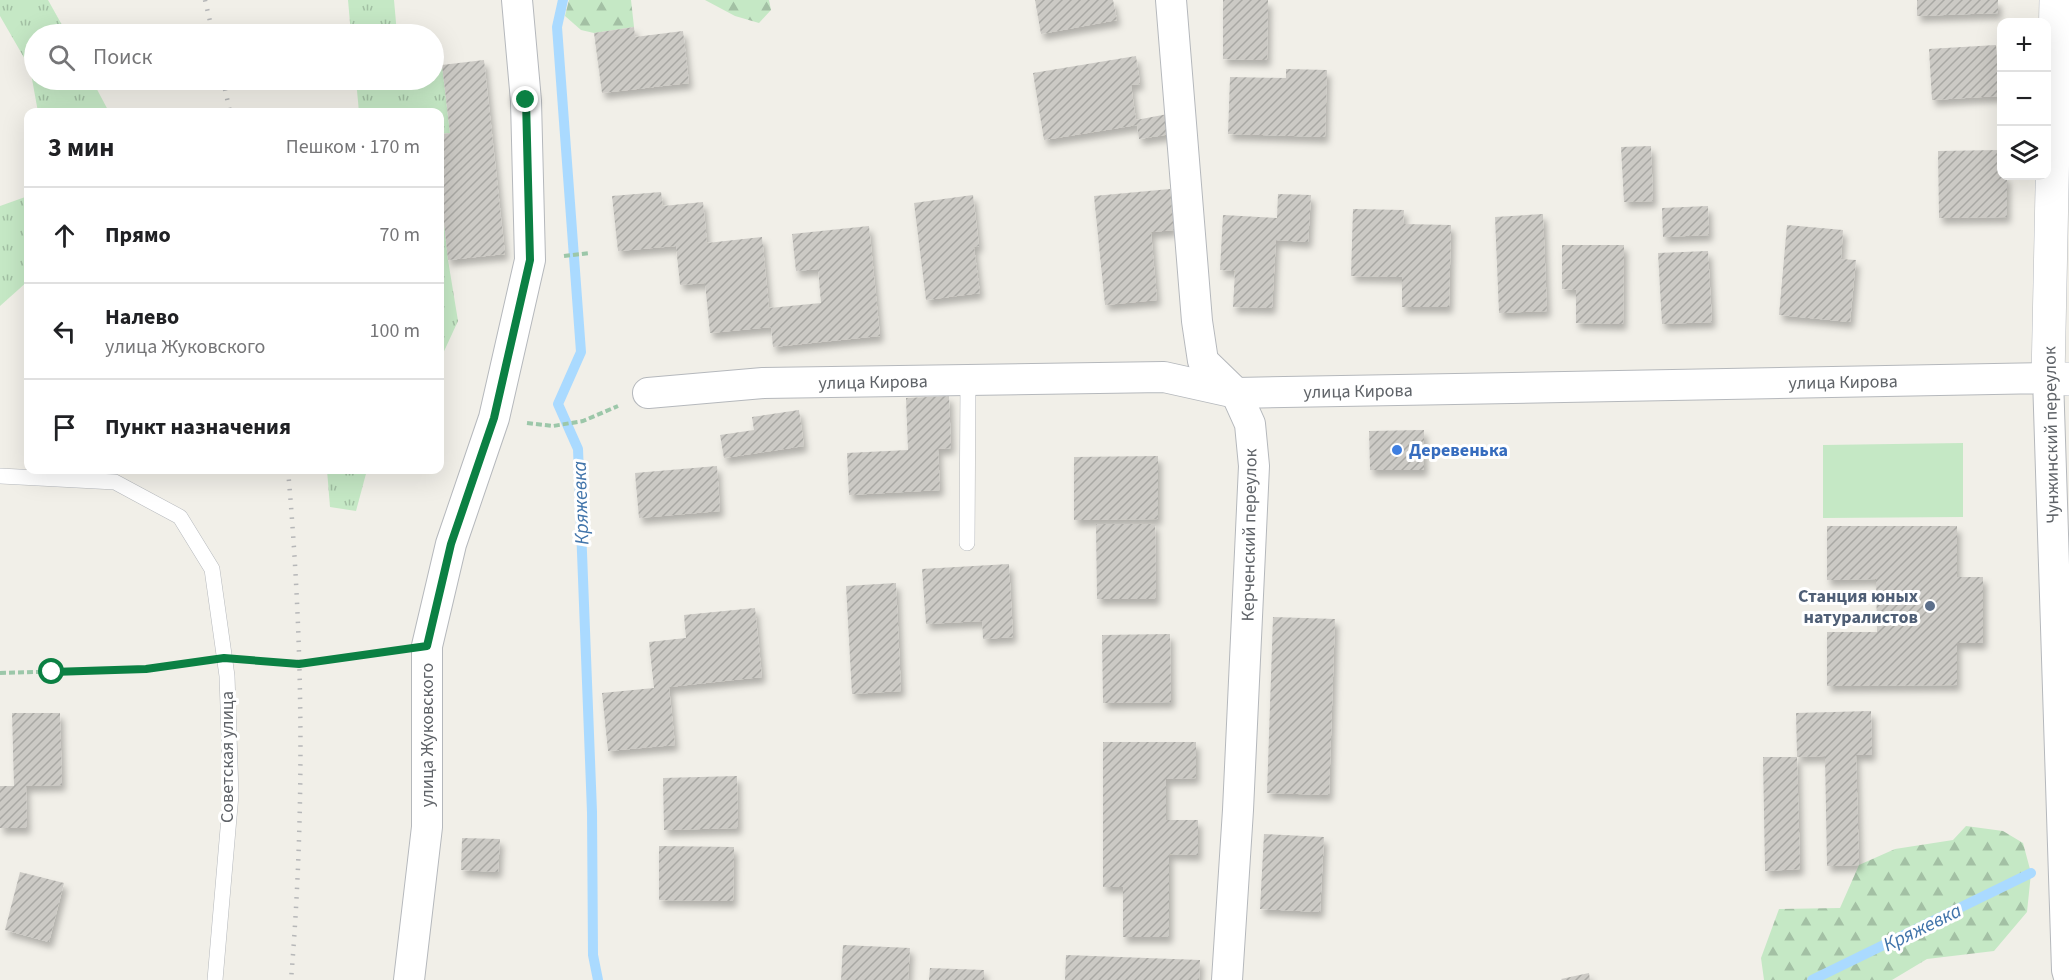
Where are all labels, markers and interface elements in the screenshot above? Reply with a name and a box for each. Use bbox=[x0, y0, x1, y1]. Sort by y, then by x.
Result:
map controls bbox=[1997, 18, 2051, 180]
button: + bbox=[1997, 18, 2051, 72]
search box bbox=[24, 24, 444, 90]
icon: search bbox=[45, 41, 78, 74]
text: Поиск bbox=[93, 41, 152, 73]
button: − bbox=[1997, 72, 2051, 126]
route end bbox=[512, 86, 538, 112]
button: layers bbox=[1997, 126, 2051, 180]
text: 3 мин bbox=[48, 129, 114, 166]
text: Пешком · 170 m bbox=[286, 133, 420, 161]
icon: ahead bbox=[48, 219, 81, 252]
text: Прямо bbox=[105, 219, 171, 251]
text: 70 m bbox=[380, 221, 420, 249]
text: Налево bbox=[105, 301, 179, 333]
icon: left bbox=[48, 315, 81, 348]
text: 100 m bbox=[370, 317, 420, 345]
text: улица Жуковского bbox=[105, 333, 265, 361]
street label: Чунжинский переулок bbox=[2037, 346, 2066, 524]
street label: улица Кирова bbox=[818, 369, 928, 396]
street label: улица Кирова bbox=[1788, 369, 1898, 396]
street label: улица Кирова bbox=[1303, 378, 1413, 405]
icon: arrive bbox=[48, 411, 81, 444]
text: Пункт назначения bbox=[105, 411, 291, 443]
place label: Деревенька bbox=[1409, 438, 1508, 463]
marker: Деревенька bbox=[1390, 443, 1404, 457]
street label: Керченский переулок bbox=[1235, 448, 1264, 622]
water label: Кряжевка bbox=[566, 460, 596, 546]
place label: Станция юных натуралистов bbox=[1798, 584, 1918, 630]
marker: Станция юных натуралистов bbox=[1923, 599, 1937, 613]
route start bbox=[38, 658, 64, 684]
street label: улица Жуковского bbox=[415, 663, 440, 807]
street label: Советская улица bbox=[215, 691, 240, 823]
water label: Кряжевка bbox=[1878, 897, 1967, 959]

